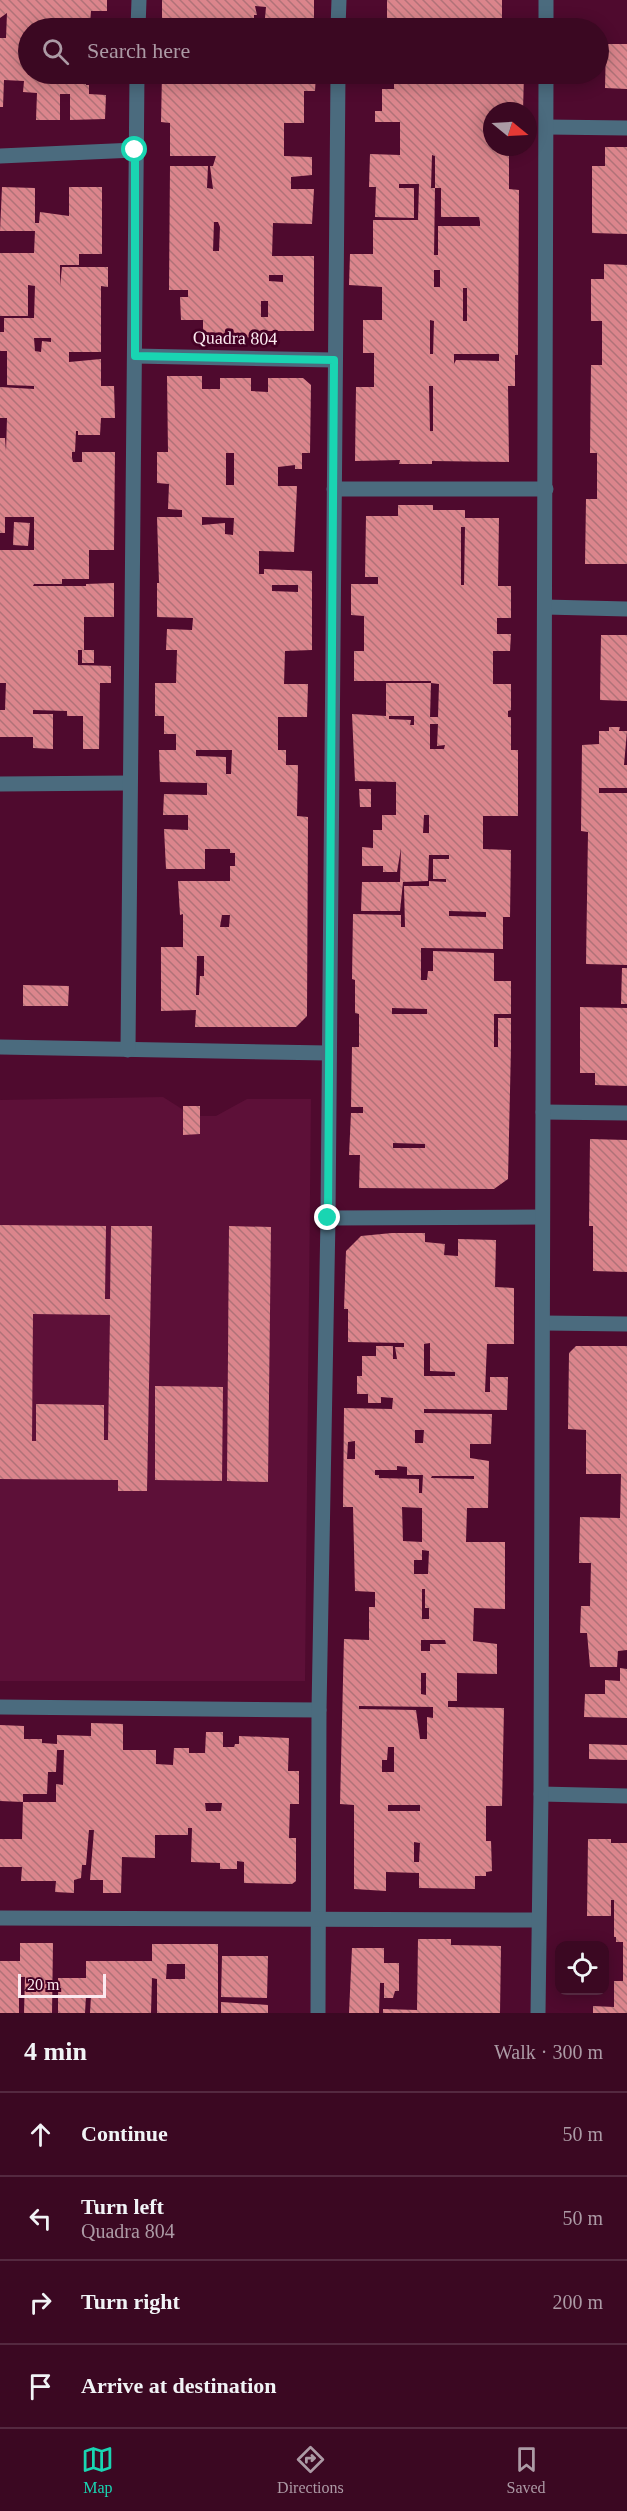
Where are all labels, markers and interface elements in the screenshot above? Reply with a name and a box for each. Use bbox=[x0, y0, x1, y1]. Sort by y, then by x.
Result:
search box bbox=[18, 18, 609, 84]
icon: search bbox=[39, 35, 72, 68]
text: Search here bbox=[87, 38, 190, 63]
north arrow bbox=[483, 102, 537, 156]
route start bbox=[121, 136, 147, 162]
street label: Quadra 804 bbox=[193, 327, 277, 349]
route end bbox=[314, 1204, 340, 1230]
map controls bbox=[555, 1941, 609, 1995]
button: locate bbox=[555, 1941, 609, 1995]
scale bar bbox=[18, 1971, 106, 1998]
text: 20 m bbox=[27, 1976, 59, 1993]
text: 4 min bbox=[24, 2037, 87, 2066]
text: Walk · 300 m bbox=[494, 2041, 603, 2063]
icon: ahead bbox=[24, 2118, 57, 2151]
text: Continue bbox=[81, 2121, 168, 2146]
text: 50 m bbox=[562, 2123, 603, 2145]
text: Turn left bbox=[81, 2194, 164, 2219]
icon: left bbox=[24, 2202, 57, 2235]
text: 50 m bbox=[562, 2207, 603, 2229]
text: Quadra 804 bbox=[81, 2220, 175, 2242]
icon: right bbox=[24, 2286, 57, 2319]
text: Turn right bbox=[81, 2289, 180, 2314]
text: 200 m bbox=[552, 2291, 603, 2313]
icon: arrive bbox=[24, 2370, 57, 2403]
text: Arrive at destination bbox=[81, 2373, 277, 2398]
tab: Map bbox=[81, 2443, 114, 2497]
tab: Directions bbox=[277, 2443, 344, 2497]
tab: Saved bbox=[506, 2443, 546, 2497]

